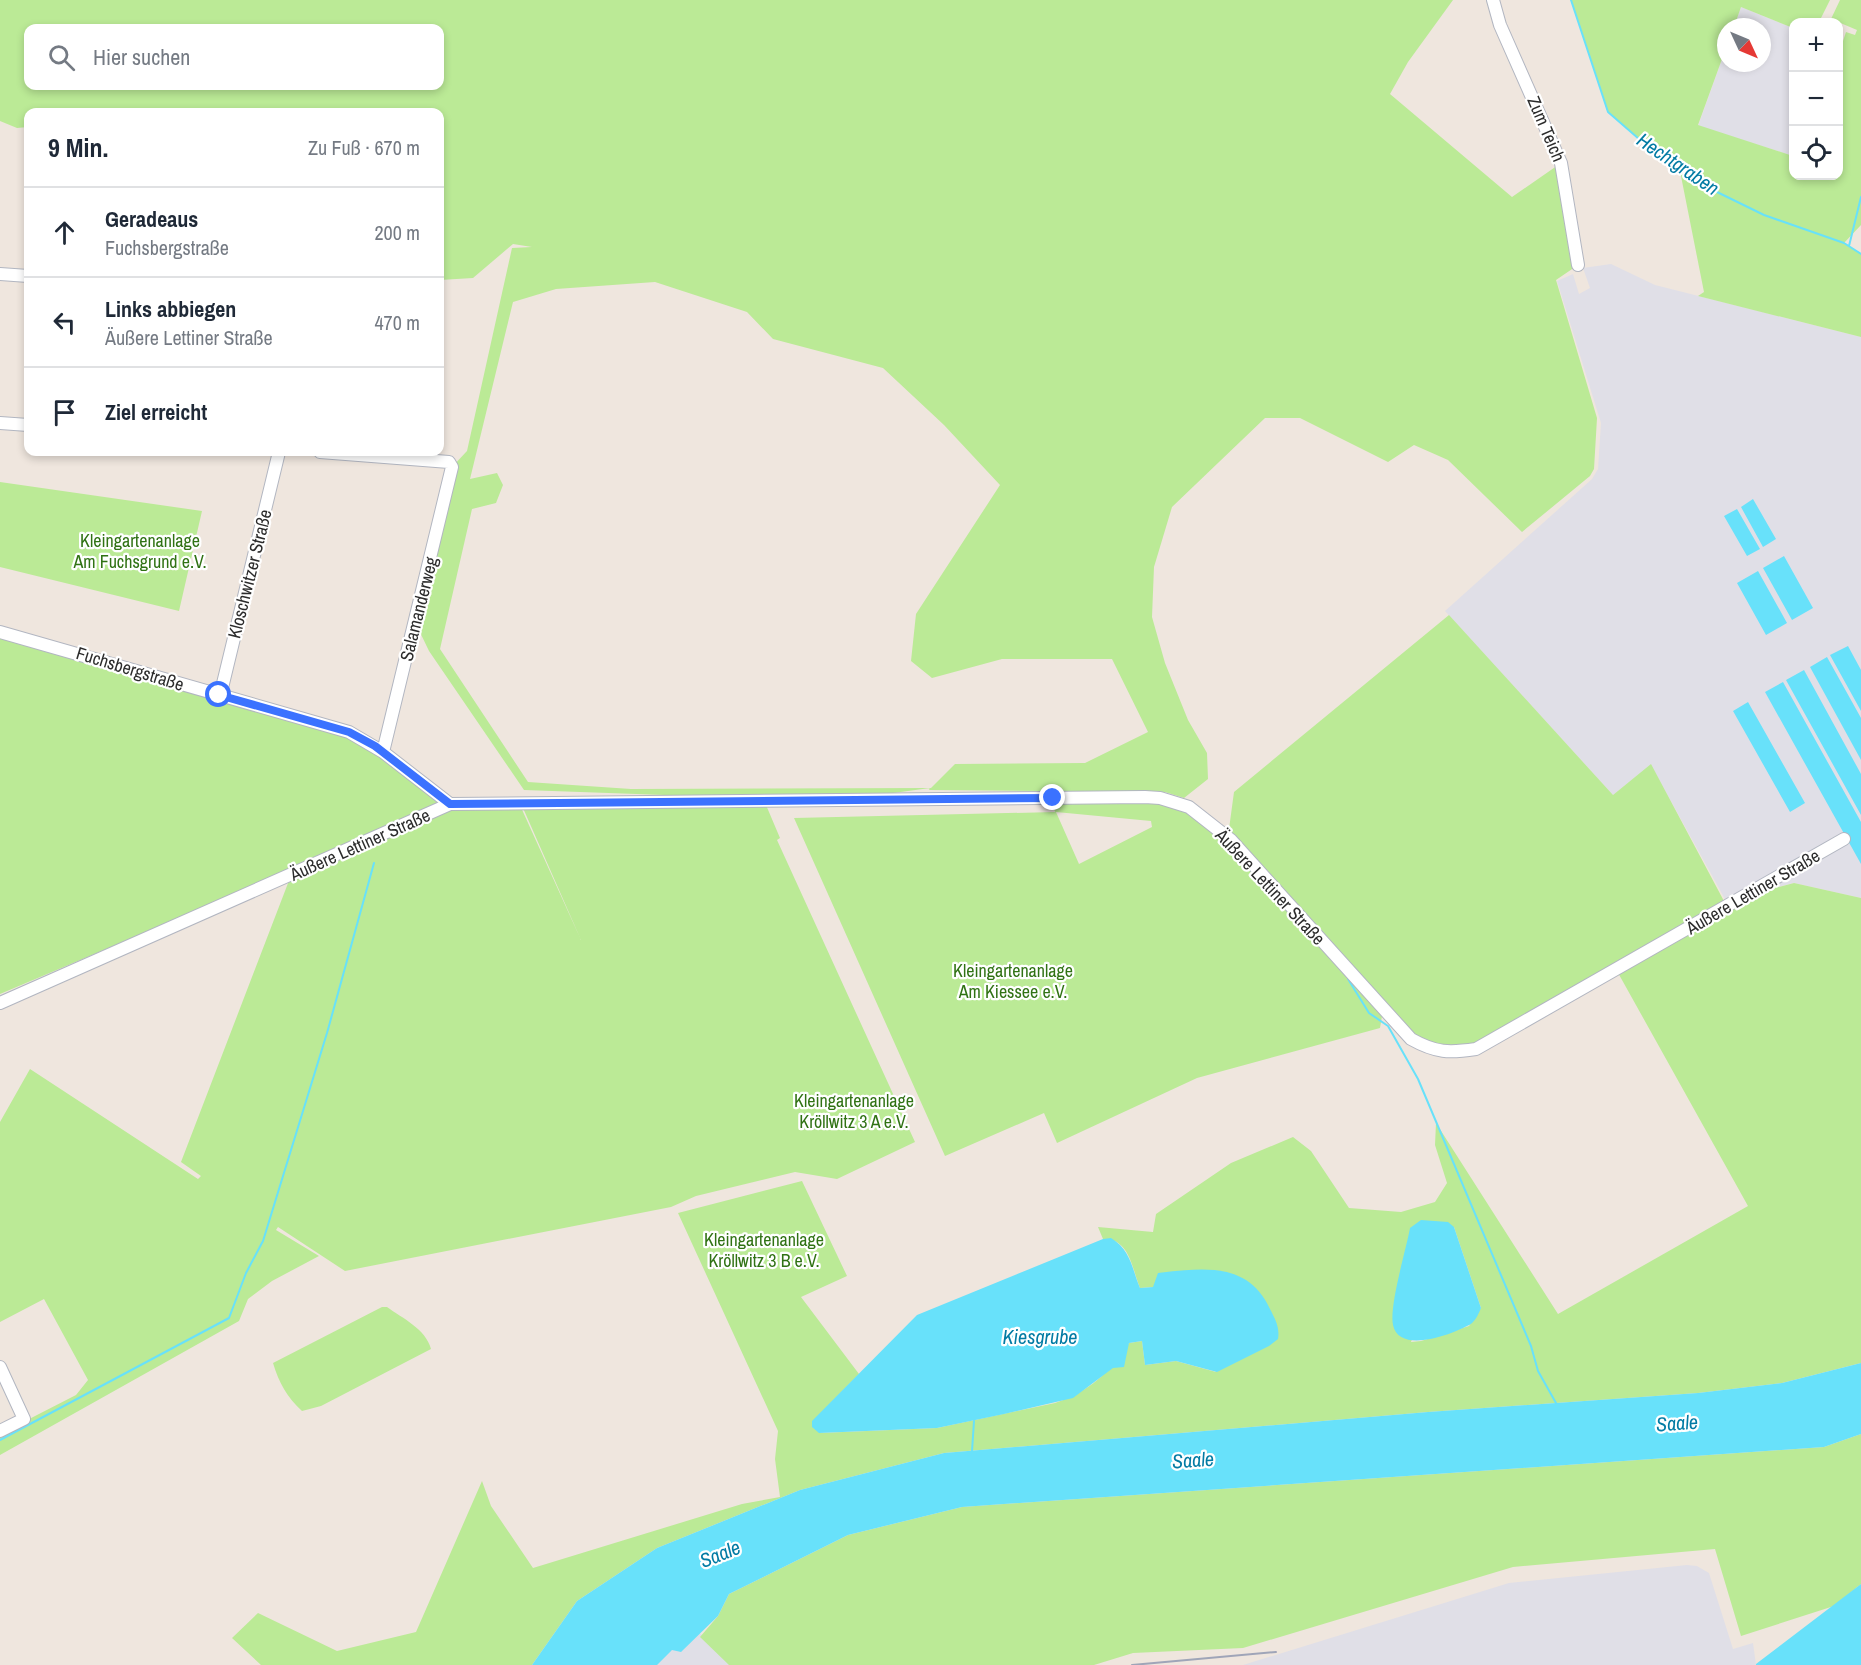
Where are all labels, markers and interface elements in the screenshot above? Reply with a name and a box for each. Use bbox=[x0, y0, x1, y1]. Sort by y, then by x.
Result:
north arrow bbox=[1717, 18, 1771, 72]
map controls bbox=[1789, 18, 1843, 180]
button: + bbox=[1789, 18, 1843, 72]
search box bbox=[24, 24, 444, 90]
icon: search bbox=[45, 41, 78, 74]
text: Hier suchen bbox=[93, 42, 190, 72]
button: − bbox=[1789, 72, 1843, 126]
street label: Zum Teich bbox=[1522, 92, 1571, 165]
water label: Hechtgraben bbox=[1632, 126, 1725, 201]
button: locate bbox=[1789, 126, 1843, 180]
text: 9 Min. bbox=[48, 130, 108, 165]
text: Zu Fuß · 670 m bbox=[308, 134, 420, 161]
text: Geradeaus bbox=[105, 204, 198, 234]
icon: ahead bbox=[48, 216, 81, 249]
text: 200 m bbox=[374, 219, 420, 246]
text: Fuchsbergstraße bbox=[105, 234, 229, 261]
text: Links abbiegen bbox=[105, 294, 236, 324]
icon: left bbox=[48, 306, 81, 339]
text: 470 m bbox=[374, 309, 420, 336]
text: Äußere Lettiner Straße bbox=[105, 324, 273, 351]
icon: arrive bbox=[48, 396, 81, 429]
text: Ziel erreicht bbox=[105, 397, 207, 427]
street label: Kloschwitzer Straße bbox=[221, 507, 278, 641]
park label: Kleingartenanlage Am Fuchsgrund e.V. bbox=[72, 528, 207, 574]
street label: Salamanderweg bbox=[393, 553, 444, 664]
street label: Fuchsbergstraße bbox=[73, 640, 187, 697]
route start bbox=[205, 681, 231, 707]
route end bbox=[1039, 784, 1065, 810]
street label: Äußere Lettiner Straße bbox=[285, 802, 434, 887]
street label: Äußere Lettiner Straße bbox=[1209, 822, 1331, 950]
street label: Äußere Lettiner Straße bbox=[1680, 843, 1824, 941]
park label: Kleingartenanlage Am Kiessee e.V. bbox=[953, 958, 1073, 1004]
park label: Kleingartenanlage Kröllwitz 3 A e.V. bbox=[794, 1088, 914, 1134]
park label: Kleingartenanlage Kröllwitz 3 B e.V. bbox=[704, 1227, 824, 1273]
water label: Kiesgrube bbox=[1003, 1323, 1077, 1350]
water label: Saale bbox=[1655, 1408, 1699, 1437]
water label: Saale bbox=[1171, 1445, 1215, 1474]
water label: Saale bbox=[695, 1533, 744, 1574]

